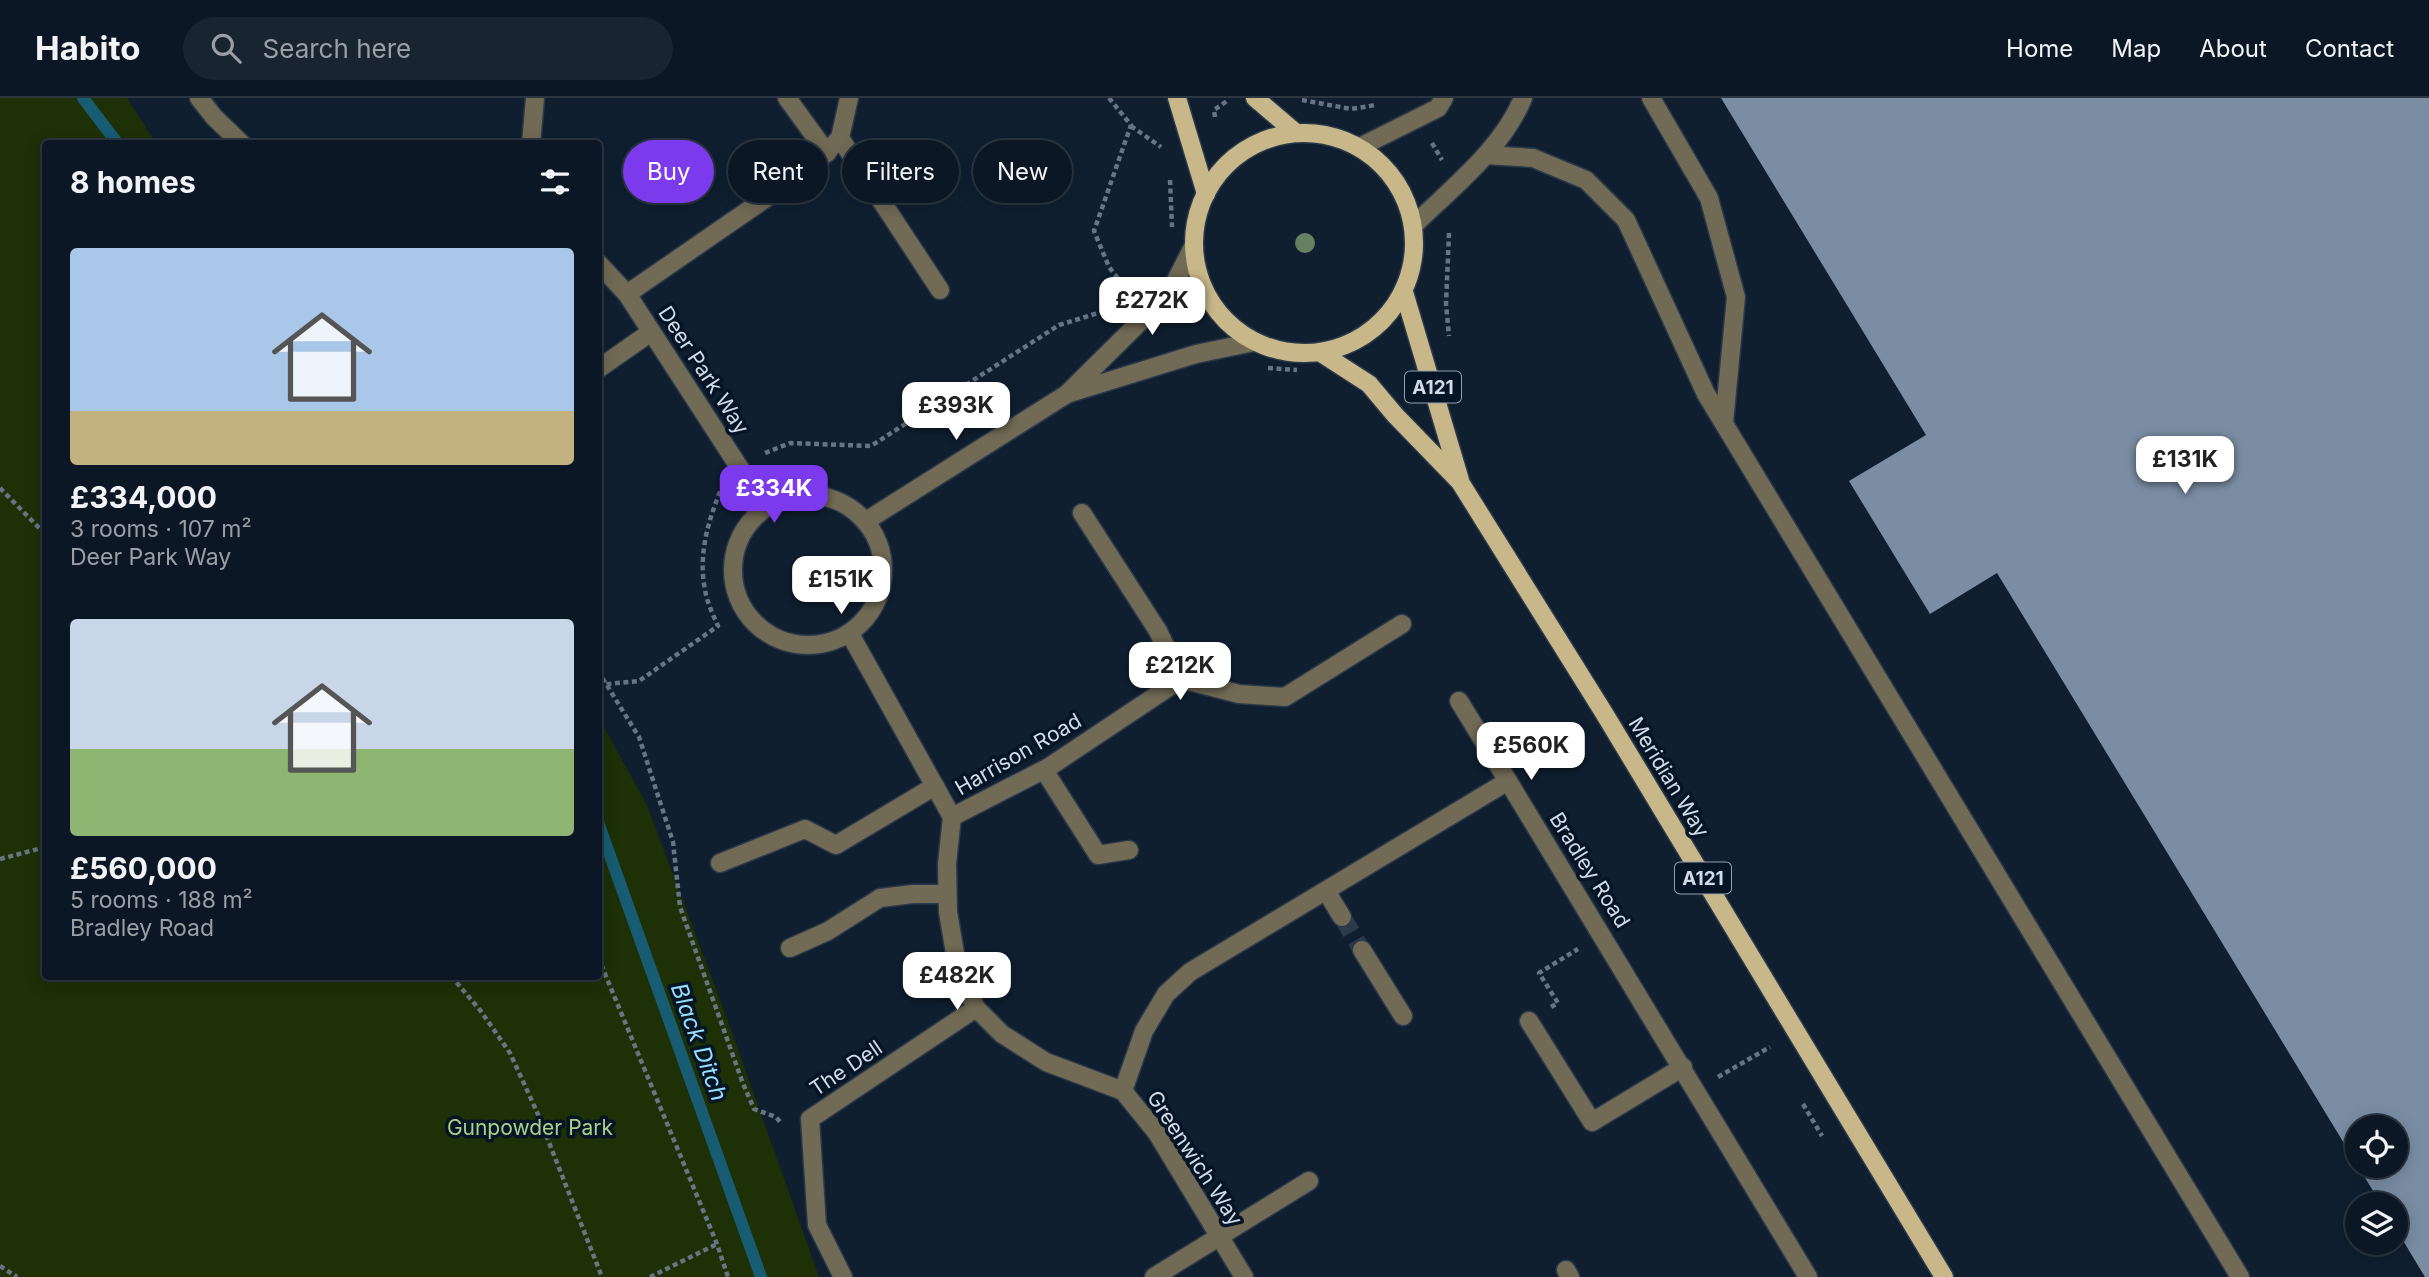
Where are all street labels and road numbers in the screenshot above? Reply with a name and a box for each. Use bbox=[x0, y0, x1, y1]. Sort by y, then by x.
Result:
street label: Deer Park Way bbox=[653, 301, 755, 439]
road number: A121 bbox=[1405, 372, 1461, 402]
street label: Harrison Road bbox=[950, 708, 1086, 800]
street label: Meridian Way bbox=[1623, 712, 1715, 842]
street label: Bradley Road bbox=[1545, 808, 1635, 932]
road number: A121 bbox=[1675, 862, 1731, 894]
street label: The Dell bbox=[805, 1035, 887, 1101]
street label: Greenwich Way bbox=[1142, 1086, 1248, 1230]

